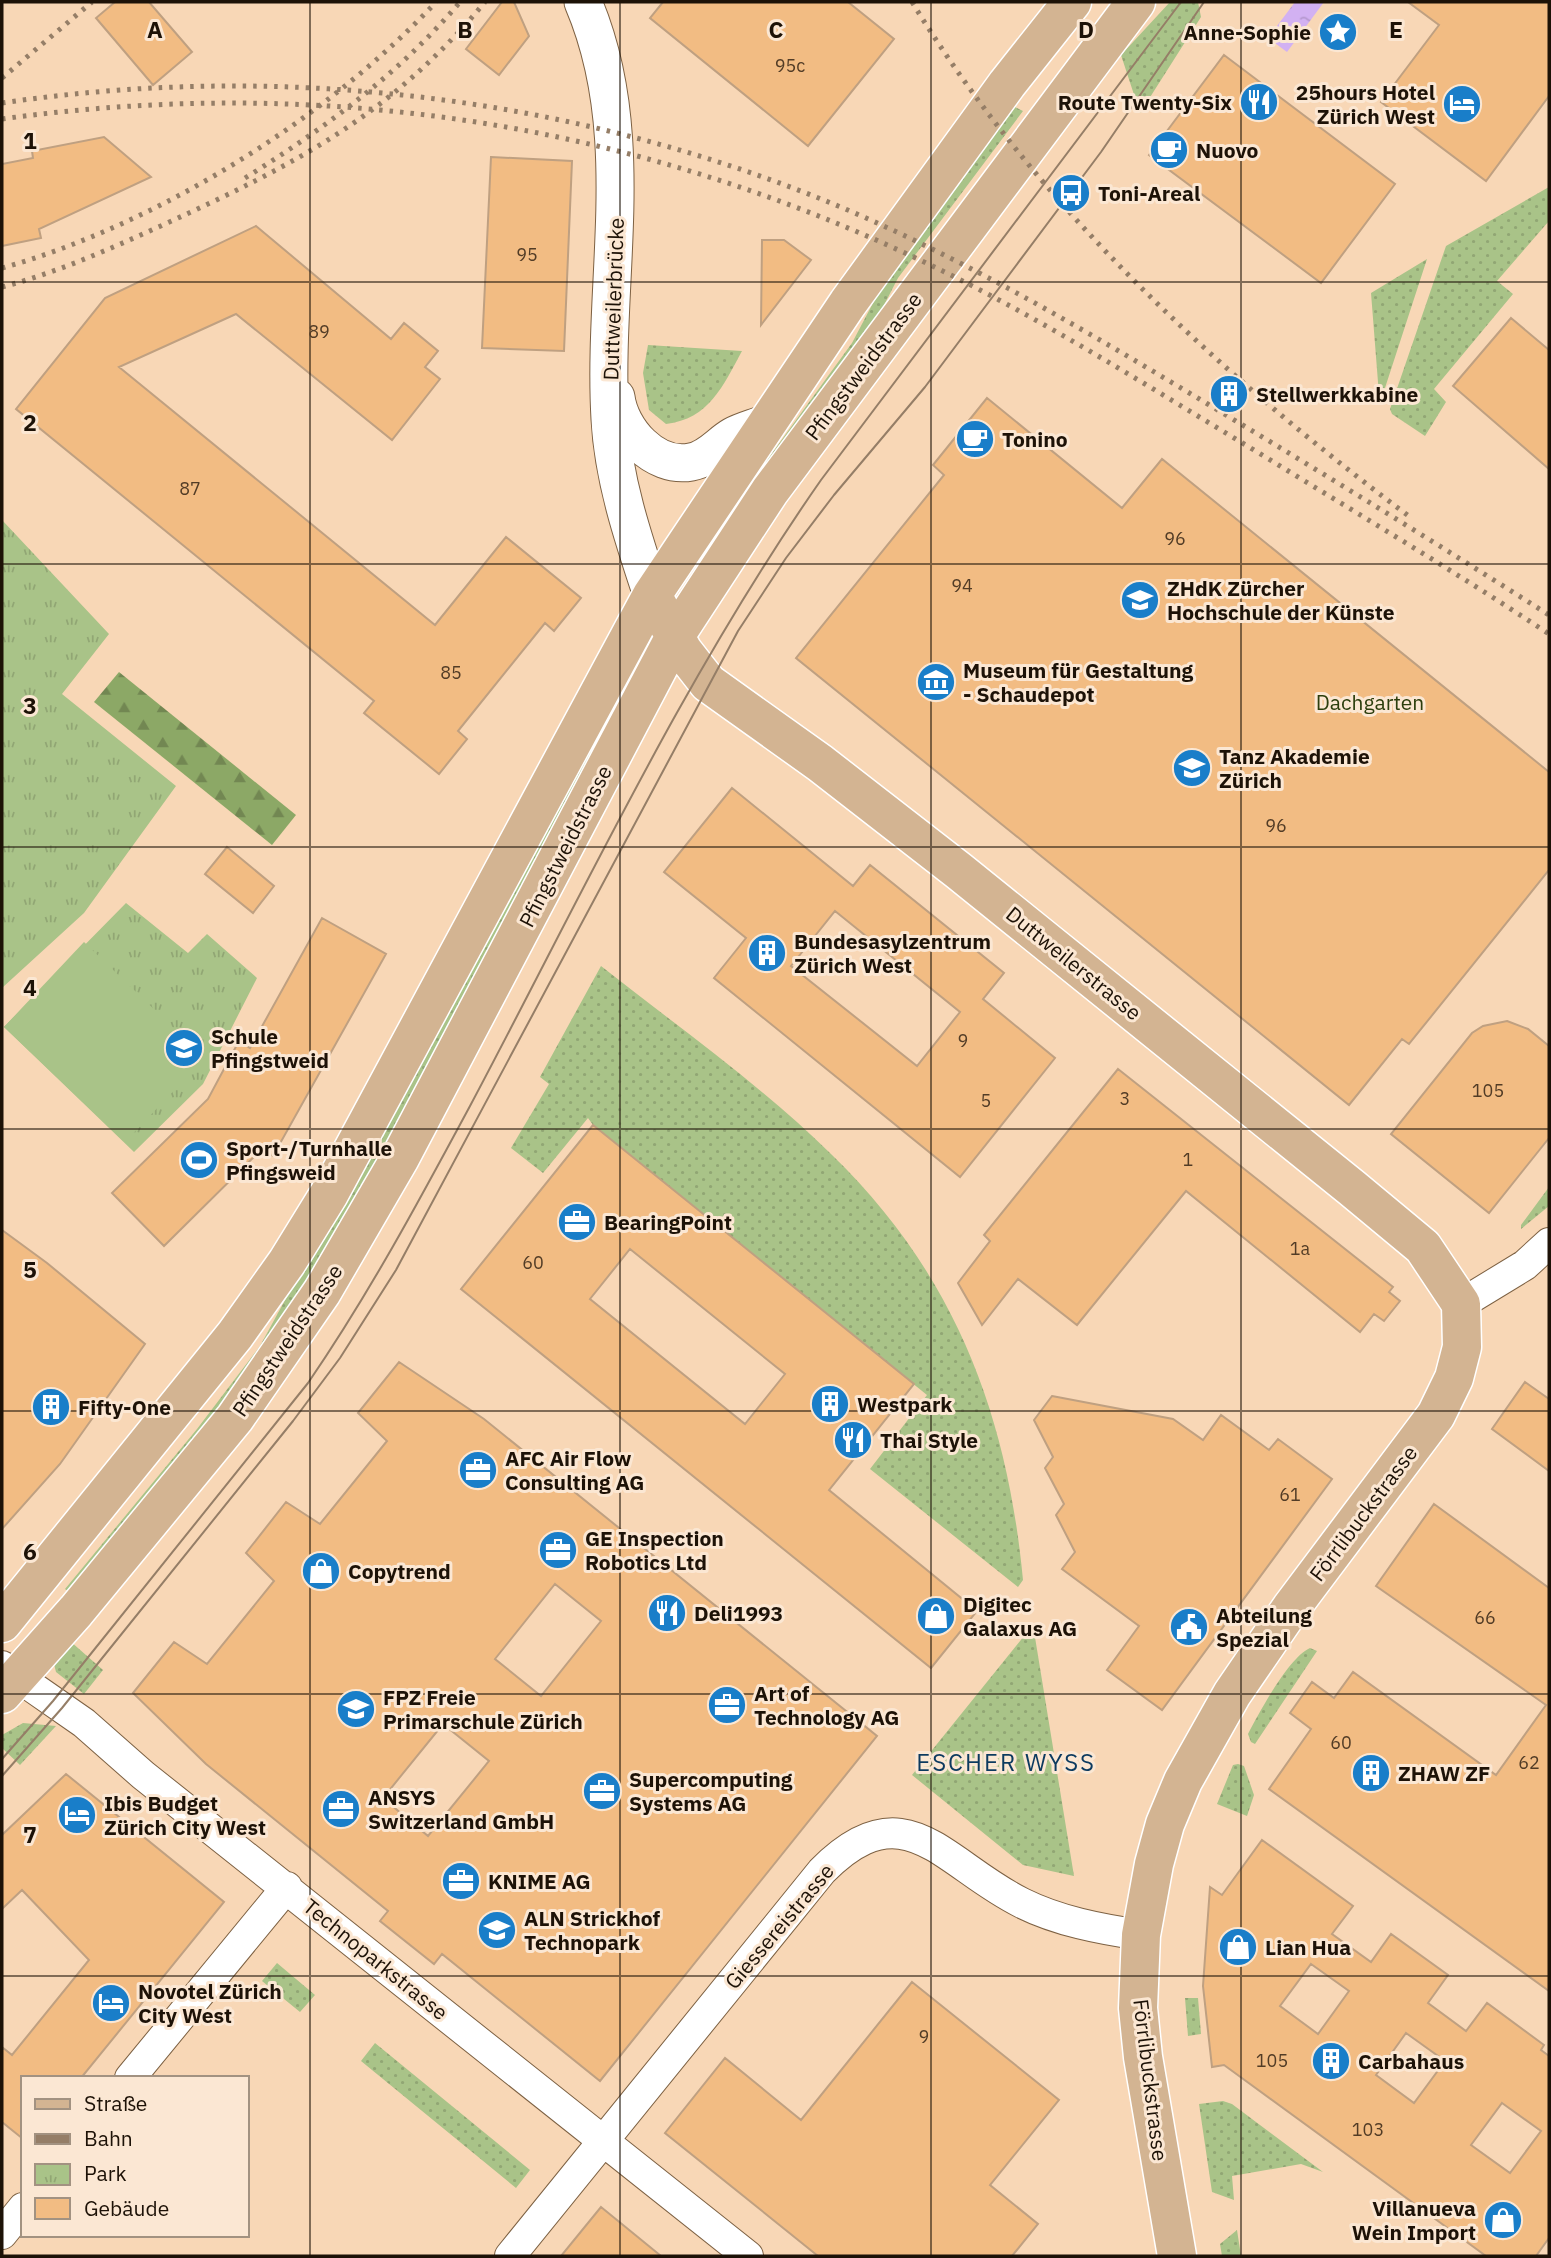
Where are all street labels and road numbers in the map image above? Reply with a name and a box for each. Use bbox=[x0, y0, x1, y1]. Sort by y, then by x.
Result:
street label: Duttweilerbrücke bbox=[596, 217, 630, 381]
street label: Pfingstweidstrasse bbox=[798, 286, 928, 446]
street label: Pfingstweidstrasse bbox=[512, 760, 618, 932]
street label: Duttweilerstrasse bbox=[1001, 900, 1147, 1026]
street label: Pfingstweidstrasse bbox=[226, 1258, 348, 1422]
street label: Förrlibuckstrasse bbox=[1303, 1439, 1423, 1587]
street label: Giessereistrasse bbox=[718, 1857, 840, 1995]
street label: Technoparkstrasse bbox=[298, 1892, 454, 2026]
street label: Förrlibuckstrasse bbox=[1127, 1997, 1175, 2163]

